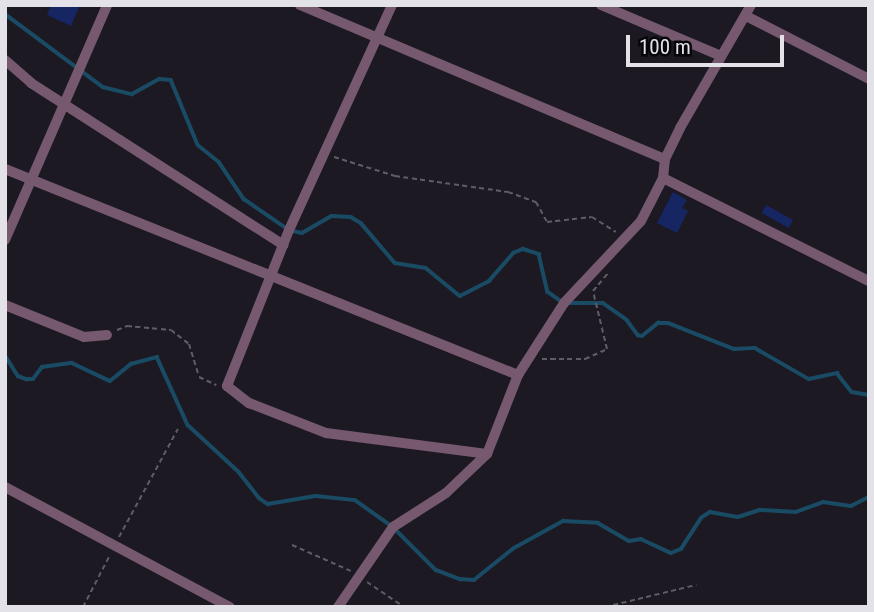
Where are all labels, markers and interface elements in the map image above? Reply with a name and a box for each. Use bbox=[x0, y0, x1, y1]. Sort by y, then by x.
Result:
scale bar bbox=[629, 21, 786, 65]
text: 100 m bbox=[639, 35, 691, 59]

